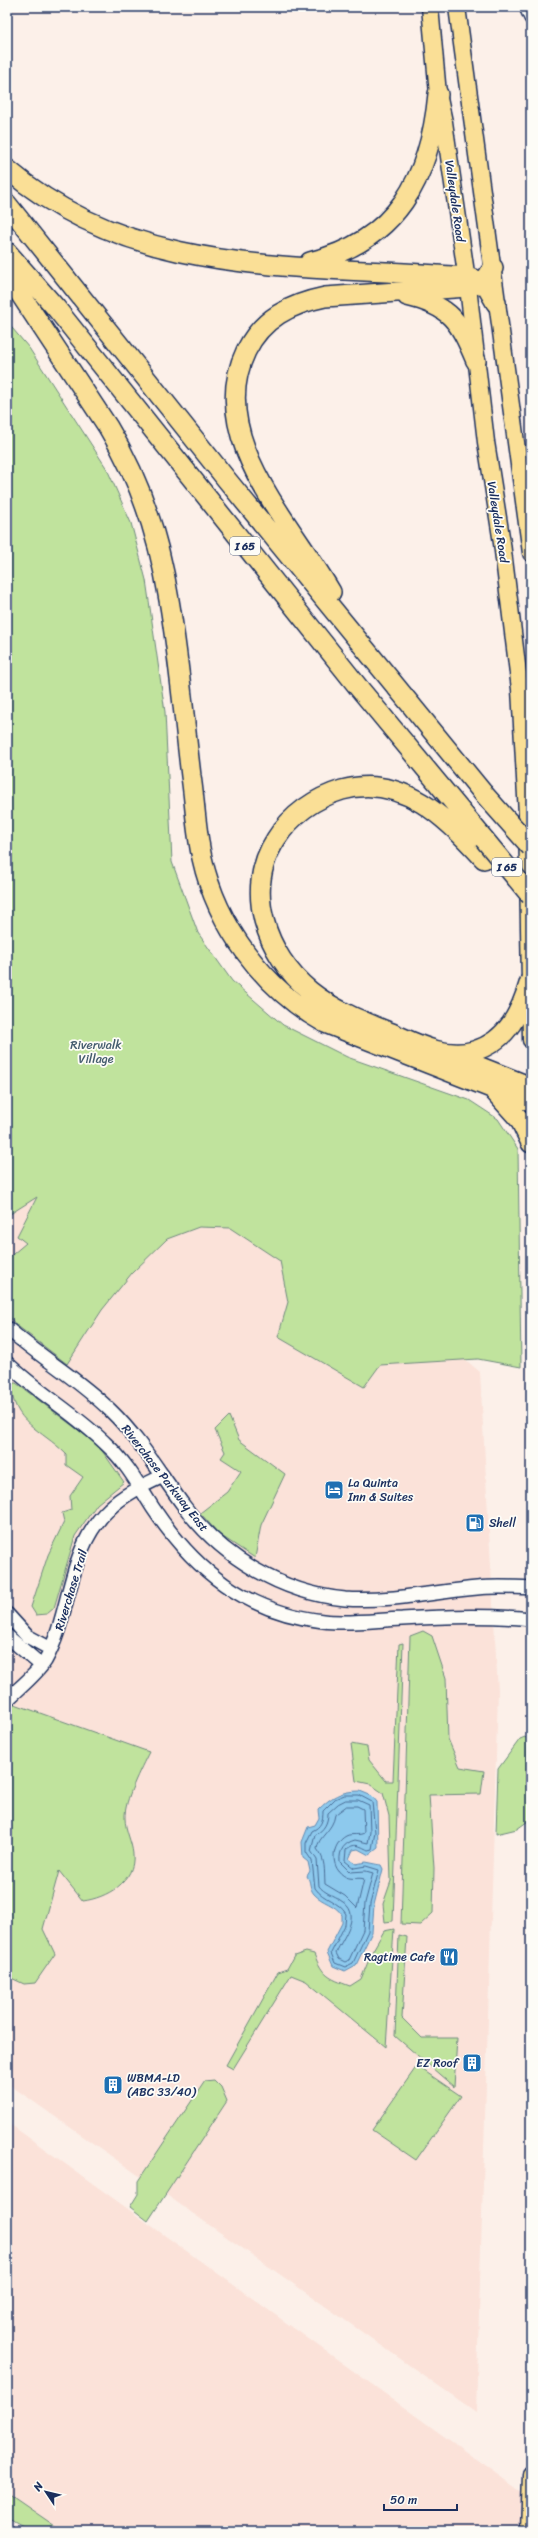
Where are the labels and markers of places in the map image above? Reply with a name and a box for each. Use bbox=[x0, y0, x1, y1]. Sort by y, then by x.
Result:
place label: La Quinta Inn & Suites bbox=[347, 1472, 414, 1508]
hotel icon: La Quinta Inn & Suites bbox=[323, 1479, 345, 1501]
fuel station icon: Shell bbox=[464, 1512, 486, 1534]
place label: Shell bbox=[489, 1512, 516, 1534]
place label: Ragtime Cafe bbox=[364, 1946, 435, 1968]
restaurant icon: Ragtime Cafe bbox=[438, 1946, 460, 1968]
place label: EZ Roof bbox=[416, 2052, 460, 2074]
building icon: EZ Roof bbox=[461, 2052, 483, 2074]
place label: WBMA-LD (ABC 33/40) bbox=[127, 2067, 197, 2103]
building icon: WBMA-LD (ABC 33/40) bbox=[102, 2074, 124, 2096]

